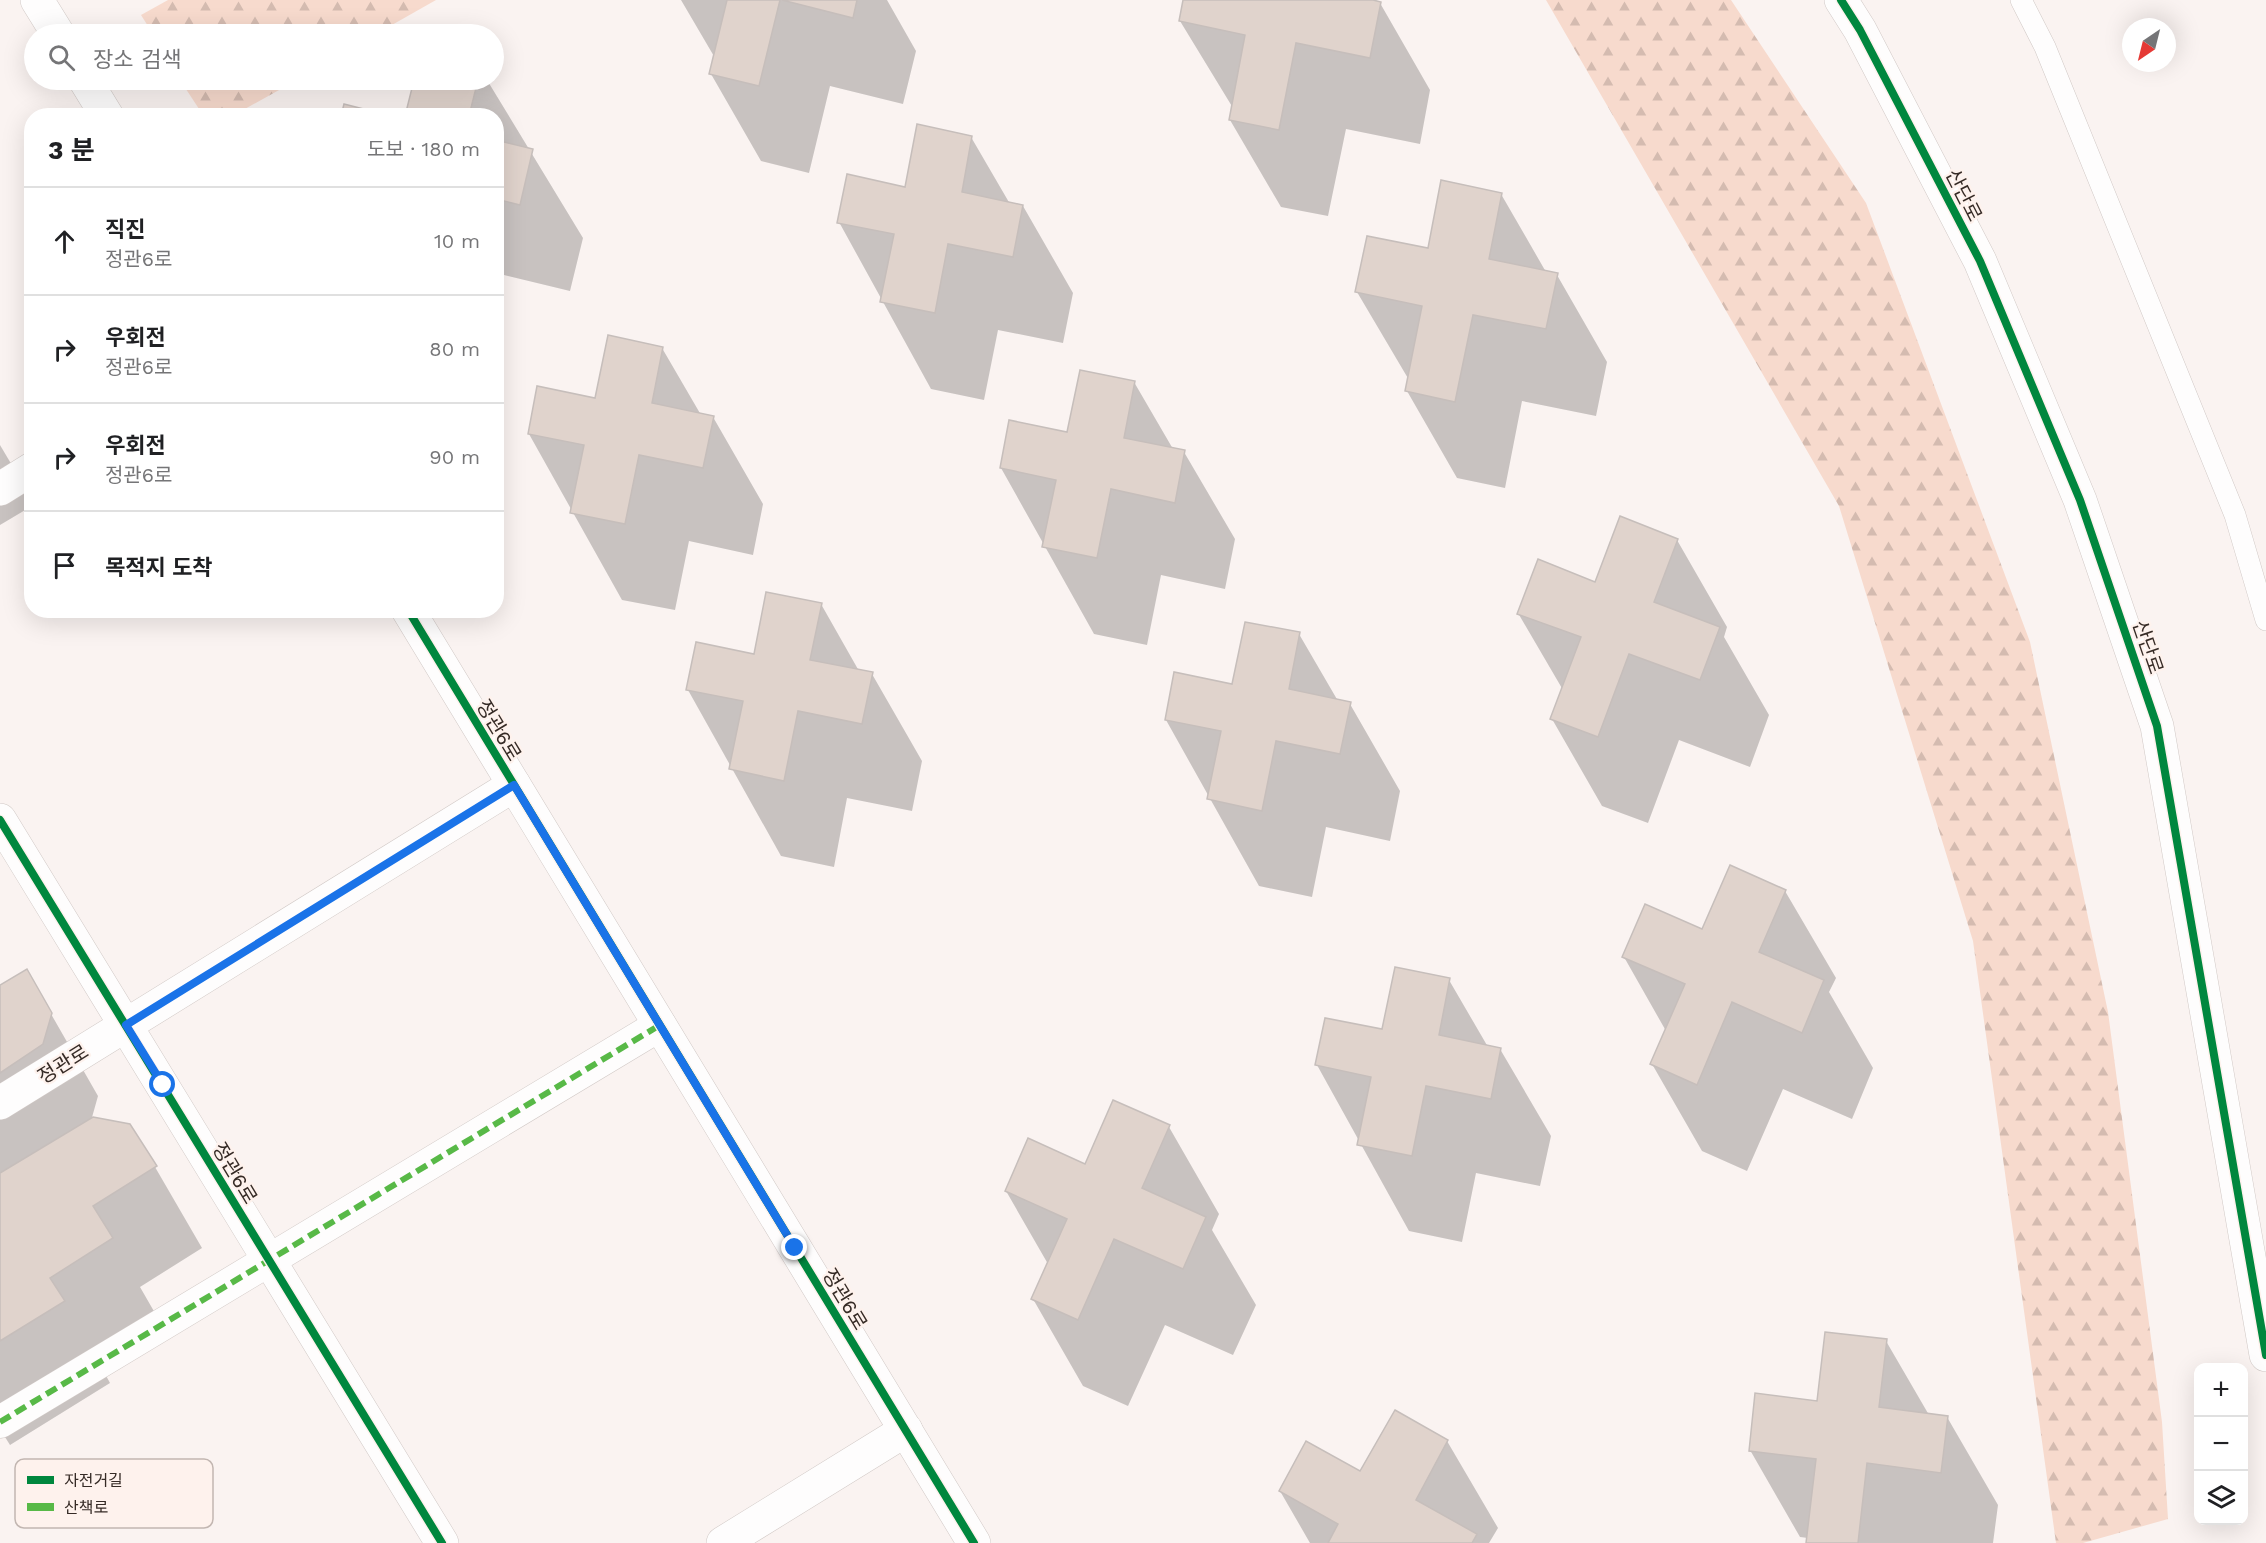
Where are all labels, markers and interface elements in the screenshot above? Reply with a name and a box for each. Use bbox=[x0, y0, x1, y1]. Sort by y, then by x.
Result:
north arrow bbox=[2122, 18, 2176, 72]
search box bbox=[24, 24, 504, 90]
icon: search bbox=[45, 41, 78, 74]
text: 장소 검색 bbox=[93, 47, 181, 72]
text: 3 분 bbox=[48, 135, 95, 165]
text: 도보 · 180 m bbox=[367, 137, 480, 161]
street label: 산단로 bbox=[1941, 165, 1987, 225]
text: 직진 bbox=[105, 217, 145, 242]
icon: ahead bbox=[48, 225, 81, 258]
text: 10 m bbox=[434, 229, 480, 253]
text: 정관6로 bbox=[105, 247, 172, 271]
text: 우회전 bbox=[105, 325, 166, 350]
icon: right bbox=[48, 333, 81, 366]
text: 80 m bbox=[429, 337, 480, 361]
text: 정관6로 bbox=[105, 355, 172, 379]
text: 우회전 bbox=[105, 433, 166, 458]
icon: right bbox=[48, 441, 81, 474]
text: 90 m bbox=[429, 445, 480, 469]
text: 정관6로 bbox=[105, 463, 172, 487]
icon: arrive bbox=[48, 549, 81, 582]
text: 목적지 도착 bbox=[105, 555, 213, 580]
street label: 산단로 bbox=[2128, 617, 2168, 677]
street label: 정관6로 bbox=[471, 695, 527, 765]
street label: 정관로 bbox=[33, 1039, 93, 1089]
route start bbox=[149, 1071, 175, 1097]
street label: 정관6로 bbox=[207, 1138, 263, 1208]
route end bbox=[781, 1234, 807, 1260]
street label: 정관6로 bbox=[817, 1264, 873, 1334]
map controls bbox=[2194, 1363, 2248, 1525]
button: + bbox=[2194, 1363, 2248, 1417]
button: − bbox=[2194, 1417, 2248, 1471]
legend bbox=[15, 1459, 213, 1528]
text: 자전거길 bbox=[64, 1471, 123, 1490]
button: layers bbox=[2194, 1471, 2248, 1525]
text: 산책로 bbox=[64, 1498, 108, 1517]

